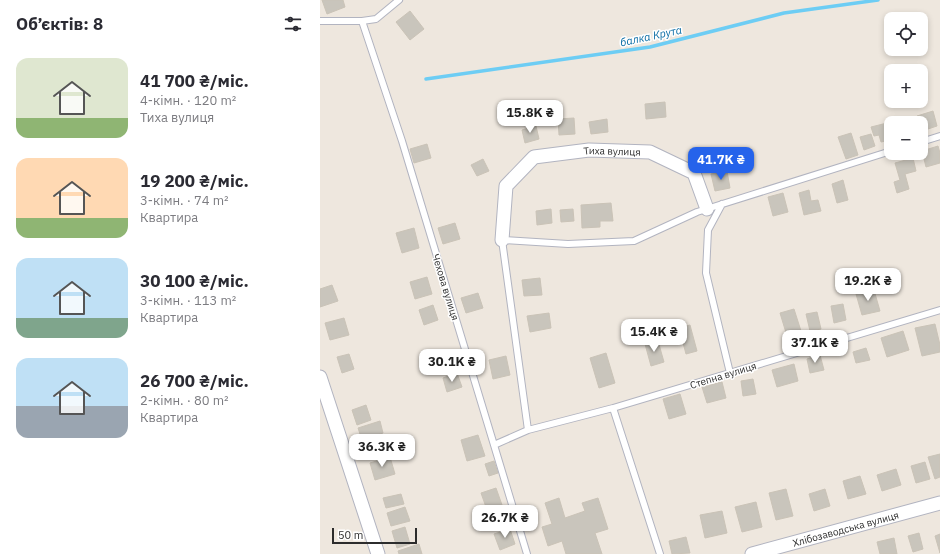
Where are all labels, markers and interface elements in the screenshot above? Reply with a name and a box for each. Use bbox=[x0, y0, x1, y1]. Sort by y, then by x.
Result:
map controls bbox=[884, 12, 928, 160]
button: locate bbox=[884, 12, 928, 56]
text: Об’єктів: 8 bbox=[16, 13, 103, 35]
icon: filters bbox=[282, 13, 304, 35]
water label: балка Крута bbox=[619, 23, 683, 49]
button: + bbox=[884, 64, 928, 108]
text: 41 700 ₴/міс. bbox=[140, 70, 249, 92]
icon: home bbox=[48, 74, 96, 122]
text: 4-кімн. · 120 m² bbox=[140, 92, 236, 109]
pin: 15.8K ₴ bbox=[493, 100, 567, 134]
text: 15.8K ₴ bbox=[506, 104, 554, 121]
text: Тиха вулиця bbox=[140, 109, 214, 126]
button: − bbox=[884, 116, 928, 160]
street label: Тиха вулиця bbox=[583, 144, 641, 159]
pin: 41.7K ₴ bbox=[684, 147, 758, 181]
text: 41.7K ₴ bbox=[697, 151, 745, 168]
text: 19 200 ₴/міс. bbox=[140, 170, 249, 192]
icon: home bbox=[48, 174, 96, 222]
text: 3-кімн. · 74 m² bbox=[140, 192, 229, 209]
text: Квартира bbox=[140, 209, 198, 226]
street label: Чехова вулиця bbox=[429, 252, 462, 322]
pin: 19.2K ₴ bbox=[831, 268, 905, 302]
text: 30 100 ₴/міс. bbox=[140, 270, 249, 292]
text: 19.2K ₴ bbox=[844, 272, 892, 289]
icon: home bbox=[48, 274, 96, 322]
text: 3-кімн. · 113 m² bbox=[140, 292, 236, 309]
text: Квартира bbox=[140, 309, 198, 326]
pin: 15.4K ₴ bbox=[617, 319, 691, 353]
text: 15.4K ₴ bbox=[630, 323, 678, 340]
pin: 37.1K ₴ bbox=[778, 330, 852, 364]
text: 37.1K ₴ bbox=[791, 334, 839, 351]
pin: 30.1K ₴ bbox=[415, 349, 489, 383]
text: 30.1K ₴ bbox=[428, 353, 476, 370]
street label: Степна вулиця bbox=[688, 359, 758, 392]
text: 26 700 ₴/міс. bbox=[140, 370, 249, 392]
icon: home bbox=[48, 374, 96, 422]
text: 2-кімн. · 80 m² bbox=[140, 392, 229, 409]
text: Квартира bbox=[140, 409, 198, 426]
pin: 36.3K ₴ bbox=[345, 434, 419, 468]
text: 36.3K ₴ bbox=[358, 438, 406, 455]
pin: 26.7K ₴ bbox=[468, 505, 542, 539]
street label: Хлібозаводська вулиця bbox=[791, 508, 900, 550]
text: 26.7K ₴ bbox=[481, 509, 529, 526]
scale bar bbox=[332, 526, 417, 545]
text: 50 m bbox=[338, 528, 363, 542]

